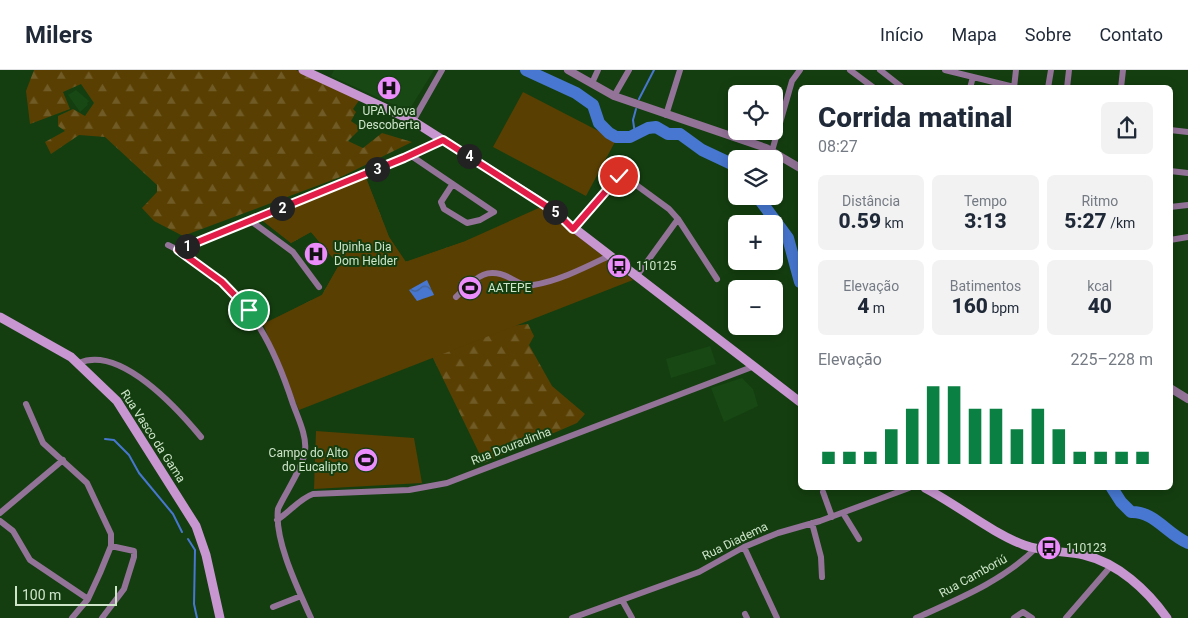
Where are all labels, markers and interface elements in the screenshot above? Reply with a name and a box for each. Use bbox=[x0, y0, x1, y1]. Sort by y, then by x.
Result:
text: Milers bbox=[25, 21, 93, 49]
text: Início bbox=[880, 24, 923, 45]
text: Mapa bbox=[951, 24, 997, 45]
text: Sobre bbox=[1025, 24, 1071, 45]
text: Contato bbox=[1099, 24, 1163, 45]
hospital icon: UPA Nova Descoberta bbox=[376, 75, 402, 101]
map controls bbox=[728, 85, 783, 335]
button: locate bbox=[728, 85, 783, 140]
text: Corrida matinal bbox=[818, 101, 1013, 134]
button: share bbox=[1101, 102, 1153, 154]
place label: UPA Nova Descoberta bbox=[358, 104, 420, 132]
text: 08:27 bbox=[818, 137, 858, 156]
pin: 4 bbox=[456, 144, 482, 168]
text: 4 bbox=[465, 148, 474, 164]
button: layers bbox=[728, 150, 783, 205]
pin bbox=[598, 155, 640, 197]
pin: 3 bbox=[364, 156, 390, 182]
text: 3 bbox=[373, 161, 382, 177]
icon: check bbox=[605, 162, 633, 190]
text: Distância bbox=[842, 193, 900, 209]
text: Tempo bbox=[964, 193, 1007, 209]
text: Ritmo bbox=[1081, 193, 1118, 209]
pin: 2 bbox=[270, 196, 294, 220]
text: 2 bbox=[278, 200, 287, 216]
pin: 5 bbox=[542, 200, 568, 224]
text: 5 bbox=[551, 204, 560, 220]
text: 0.59 bbox=[838, 209, 881, 233]
text: 3:13 bbox=[964, 209, 1007, 233]
text: 5:27 bbox=[1064, 209, 1107, 233]
button: + bbox=[728, 215, 783, 270]
text: km bbox=[881, 215, 904, 231]
text: /km bbox=[1107, 215, 1135, 231]
pin: 1 bbox=[174, 234, 200, 258]
text: 1 bbox=[183, 238, 192, 254]
place label: Upinha Dia Dom Helder bbox=[334, 240, 397, 268]
hospital icon: Upinha Dia Dom Helder bbox=[303, 241, 329, 267]
bus stop icon: 110125 bbox=[606, 253, 632, 279]
place label: 110125 bbox=[636, 259, 677, 273]
sports icon: AATEPE bbox=[457, 275, 483, 301]
text: Elevação bbox=[843, 278, 899, 294]
text: Batimentos bbox=[950, 278, 1021, 294]
text: kcal bbox=[1087, 278, 1112, 294]
button: − bbox=[728, 280, 783, 335]
place label: AATEPE bbox=[488, 281, 531, 295]
pin bbox=[228, 289, 270, 331]
text: 4 bbox=[857, 294, 869, 318]
text: 160 bbox=[952, 294, 988, 318]
text: 40 bbox=[1088, 294, 1112, 318]
icon: arrive bbox=[235, 296, 263, 324]
text: m bbox=[869, 300, 885, 316]
text: bpm bbox=[988, 300, 1019, 316]
text: Elevação bbox=[818, 350, 882, 369]
text: 225–228 m bbox=[1071, 350, 1153, 369]
street label: Rua Vasco da Gama bbox=[118, 387, 188, 485]
street label: Rua Douradinha bbox=[469, 424, 553, 468]
place label: Campo do Alto do Eucalipto bbox=[269, 446, 348, 474]
sports icon: Campo do Alto do Eucalipto bbox=[353, 447, 379, 473]
street label: Rua Diadema bbox=[700, 519, 770, 563]
bus stop icon: 110123 bbox=[1036, 535, 1062, 561]
place label: 110123 bbox=[1066, 541, 1106, 555]
street label: Rua Camboriú bbox=[937, 552, 1009, 600]
scale bar bbox=[15, 583, 118, 606]
text: 100 m bbox=[22, 587, 61, 603]

